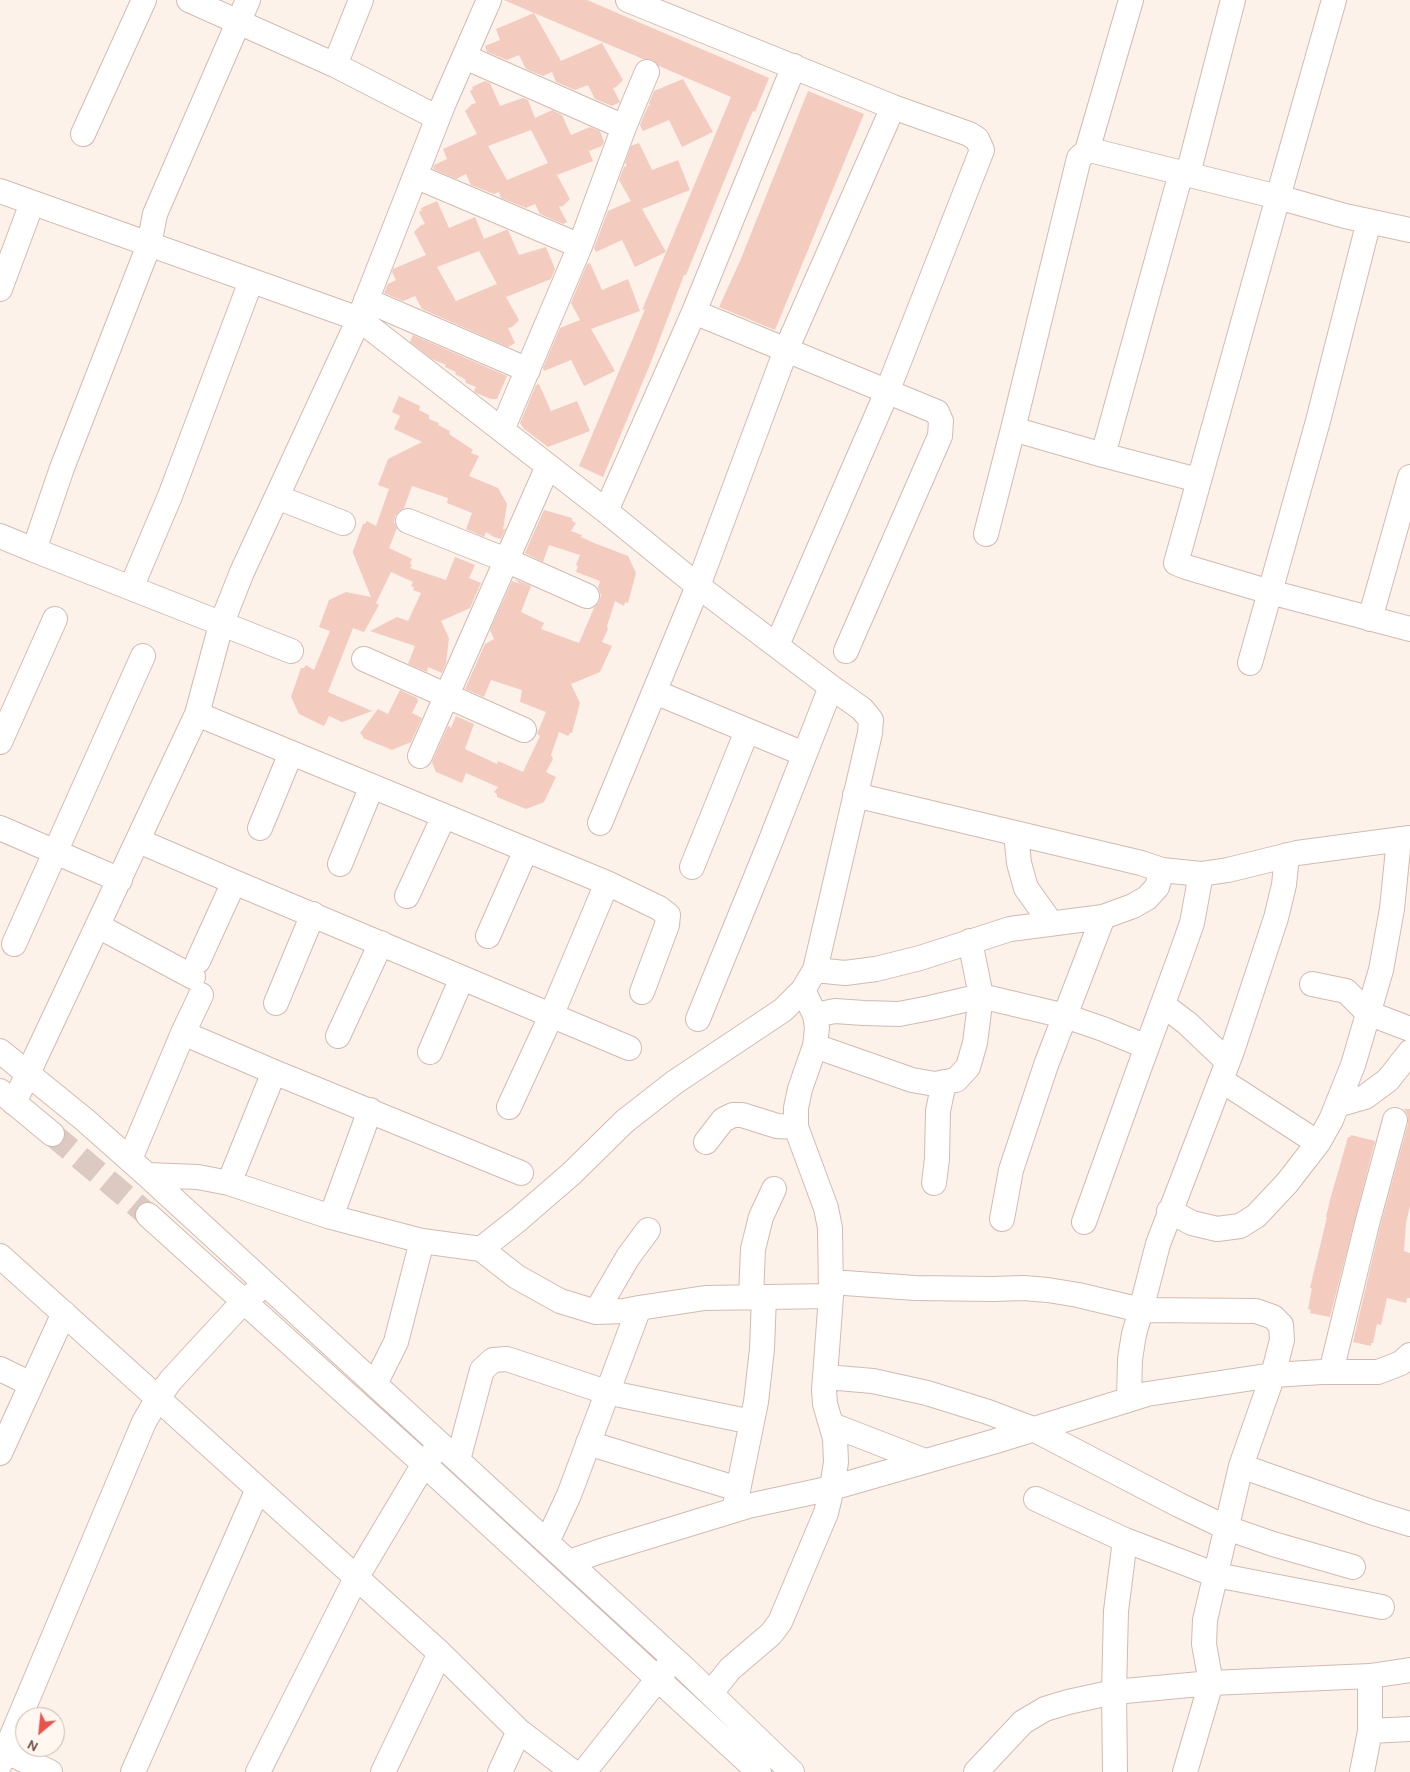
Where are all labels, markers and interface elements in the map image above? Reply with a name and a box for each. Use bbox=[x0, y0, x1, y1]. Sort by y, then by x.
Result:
north arrow bbox=[15, 1707, 65, 1757]
text: N bbox=[25, 1735, 42, 1755]

